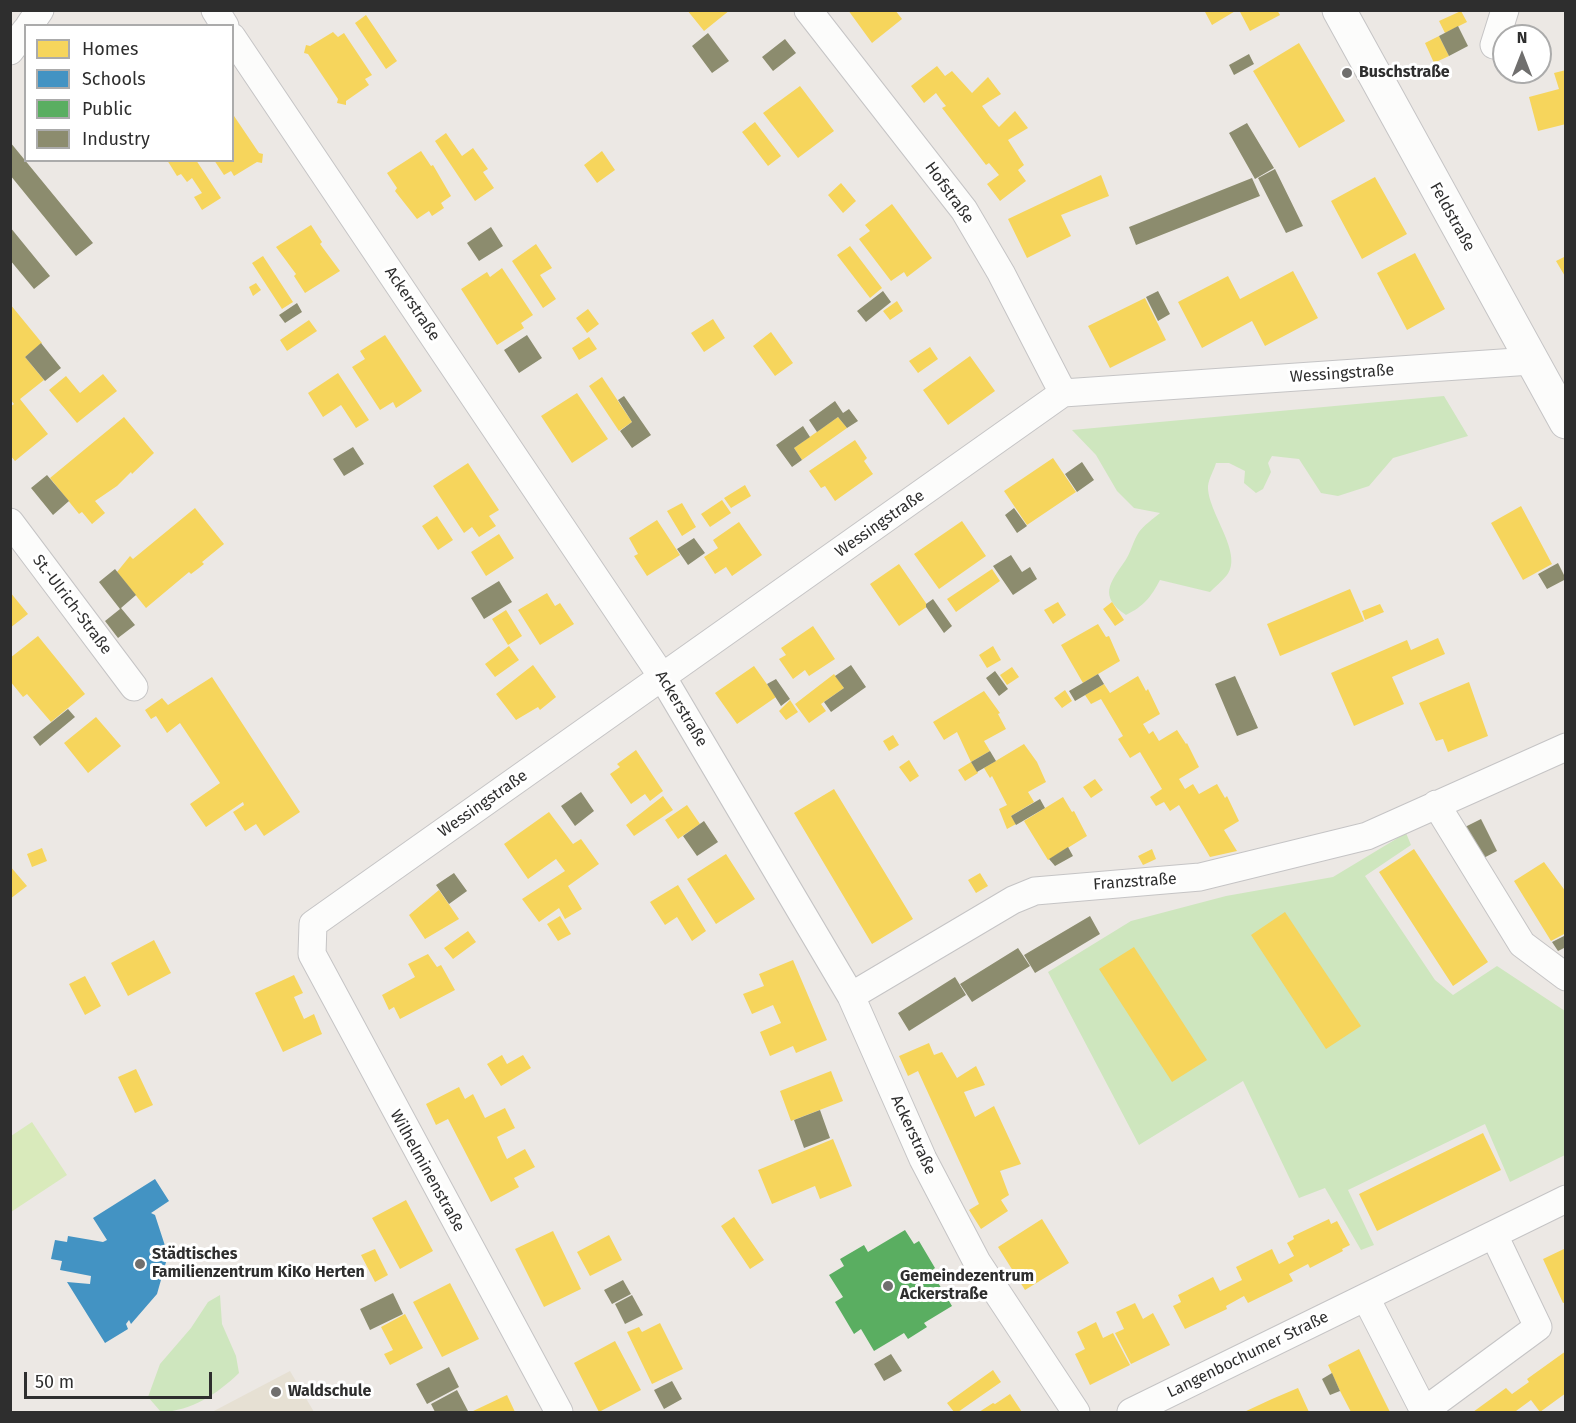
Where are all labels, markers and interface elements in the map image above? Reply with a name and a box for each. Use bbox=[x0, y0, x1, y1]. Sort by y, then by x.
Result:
legend bbox=[24, 24, 234, 162]
north arrow bbox=[1492, 24, 1552, 84]
text: N bbox=[1517, 28, 1527, 47]
text: Homes bbox=[82, 38, 138, 60]
place label: Buschstraße bbox=[1359, 63, 1450, 83]
marker: Buschstraße bbox=[1340, 66, 1354, 80]
text: Schools bbox=[82, 68, 146, 90]
text: Public bbox=[82, 98, 132, 120]
text: Industry bbox=[82, 128, 150, 150]
street label: Hofstraße bbox=[920, 159, 978, 227]
street label: Feldstraße bbox=[1425, 179, 1479, 255]
street label: Ackerstraße bbox=[380, 263, 444, 345]
street label: Wessingstraße bbox=[1289, 361, 1395, 387]
street label: Wessingstraße bbox=[832, 486, 928, 562]
street label: St.-Ulrich-Straße bbox=[28, 551, 116, 659]
street label: Ackerstraße bbox=[651, 667, 711, 751]
street label: Wessingstraße bbox=[435, 766, 531, 842]
street label: Franzstraße bbox=[1093, 870, 1177, 894]
street label: Ackerstraße bbox=[886, 1092, 940, 1178]
street label: Wilhelminenstraße bbox=[385, 1107, 469, 1235]
place label: Städtisches Familienzentrum KiKo Herten bbox=[152, 1245, 365, 1283]
marker: Städtisches Familienzentrum KiKo Herten bbox=[133, 1257, 147, 1271]
place label: Gemeindezentrum Ackerstraße bbox=[900, 1267, 1034, 1305]
marker: Gemeindezentrum Ackerstraße bbox=[881, 1279, 895, 1293]
street label: Langenbochumer Straße bbox=[1164, 1308, 1332, 1402]
scale bar bbox=[27, 1360, 214, 1398]
text: 50 m bbox=[35, 1371, 74, 1393]
place label: Waldschule bbox=[288, 1382, 371, 1402]
marker: Waldschule bbox=[269, 1385, 283, 1399]

